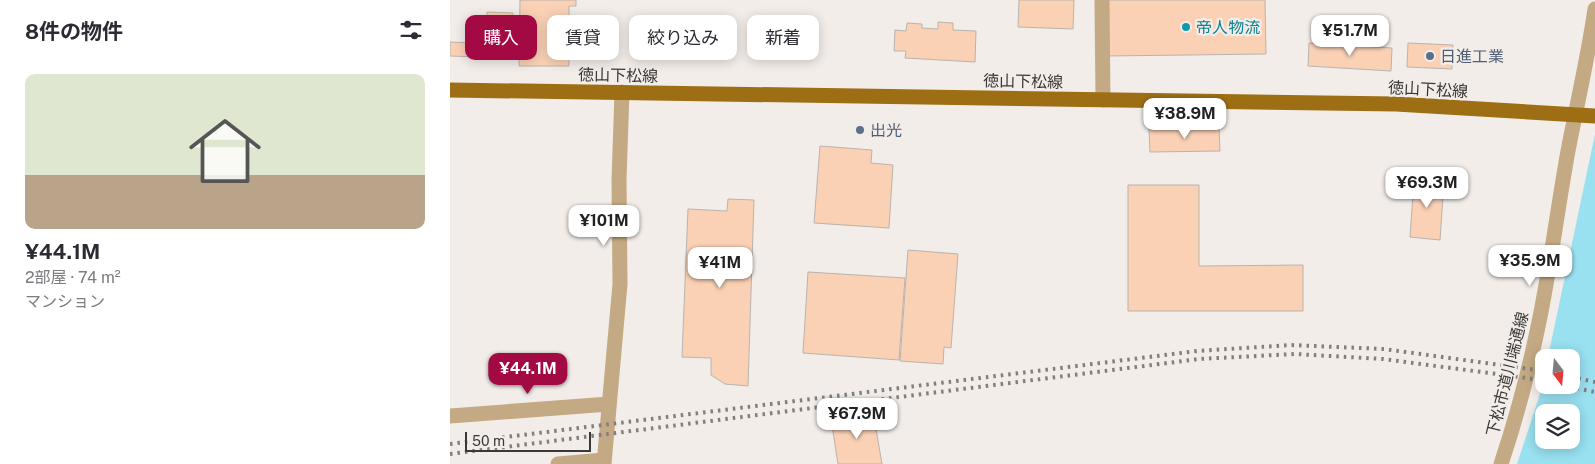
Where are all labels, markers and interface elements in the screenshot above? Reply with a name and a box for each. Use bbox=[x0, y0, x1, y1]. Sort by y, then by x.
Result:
chip: 購入 bbox=[465, 15, 537, 60]
chip: 賃貸 bbox=[547, 15, 619, 60]
chip: 絞り込み bbox=[629, 15, 737, 60]
chip: 新着 bbox=[747, 15, 819, 60]
pin: ¥51.7M bbox=[1309, 15, 1391, 57]
icon: filters bbox=[397, 16, 425, 44]
place label: 帝人物流 bbox=[1196, 18, 1260, 37]
text: 8件の物件 bbox=[25, 19, 123, 44]
marker: 帝人物流 bbox=[1180, 21, 1192, 33]
text: ¥51.7M bbox=[1322, 21, 1378, 40]
place label: 日進工業 bbox=[1440, 47, 1504, 66]
marker: 日進工業 bbox=[1424, 50, 1436, 62]
street label: 徳山下松線 bbox=[578, 65, 658, 86]
street label: 徳山下松線 bbox=[983, 71, 1063, 92]
street label: 徳山下松線 bbox=[1388, 78, 1468, 101]
pin: ¥38.9M bbox=[1144, 98, 1226, 140]
text: ¥38.9M bbox=[1154, 104, 1216, 123]
icon: home bbox=[180, 106, 270, 196]
place label: 出光 bbox=[870, 121, 902, 140]
marker: 出光 bbox=[854, 124, 866, 136]
pin: ¥69.3M bbox=[1386, 166, 1468, 209]
text: ¥69.3M bbox=[1396, 173, 1458, 192]
pin: ¥101M bbox=[569, 204, 639, 247]
text: ¥101M bbox=[579, 211, 629, 230]
text: ¥44.1M bbox=[25, 239, 100, 264]
pin: ¥35.9M bbox=[1489, 244, 1571, 287]
pin: ¥41M bbox=[690, 246, 750, 289]
text: ¥35.9M bbox=[1499, 251, 1561, 270]
text: ¥41M bbox=[699, 253, 741, 272]
text: 2部屋 · 74 m² bbox=[25, 268, 121, 287]
text: マンション bbox=[25, 292, 105, 311]
street label: 下松市道川端通線 bbox=[1483, 310, 1532, 439]
north arrow bbox=[1535, 349, 1580, 394]
map controls bbox=[1535, 349, 1580, 449]
pin: ¥44.1M bbox=[487, 352, 569, 395]
text: ¥44.1M bbox=[499, 359, 557, 378]
pin: ¥67.9M bbox=[816, 398, 898, 440]
text: ¥67.9M bbox=[828, 404, 886, 423]
button: layers bbox=[1535, 404, 1580, 449]
scale bar bbox=[465, 429, 591, 452]
text: 50 m bbox=[472, 433, 505, 449]

